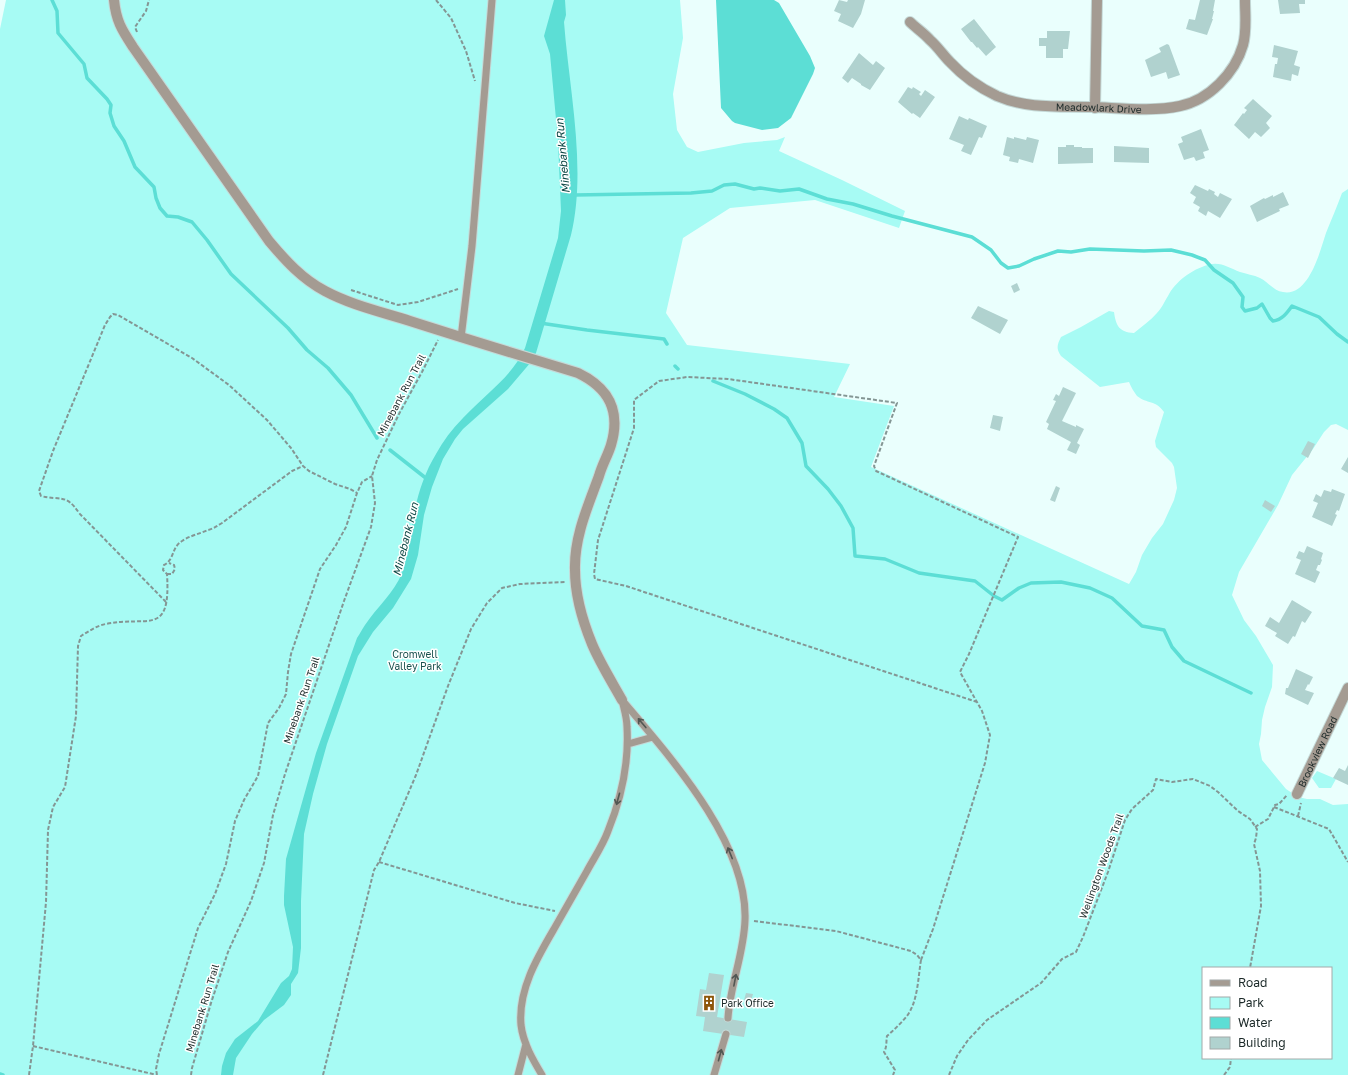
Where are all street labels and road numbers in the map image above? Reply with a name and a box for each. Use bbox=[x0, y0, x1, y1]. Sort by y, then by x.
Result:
street label: Meadowlark Drive bbox=[1056, 101, 1142, 115]
street label: Minebank Run Trail bbox=[374, 352, 428, 438]
street label: Minebank Run Trail bbox=[280, 655, 322, 745]
street label: Brookview Road bbox=[1295, 714, 1340, 789]
street label: Wellington Woods Trail bbox=[1076, 812, 1126, 920]
street label: Minebank Run Trail bbox=[183, 963, 221, 1053]

